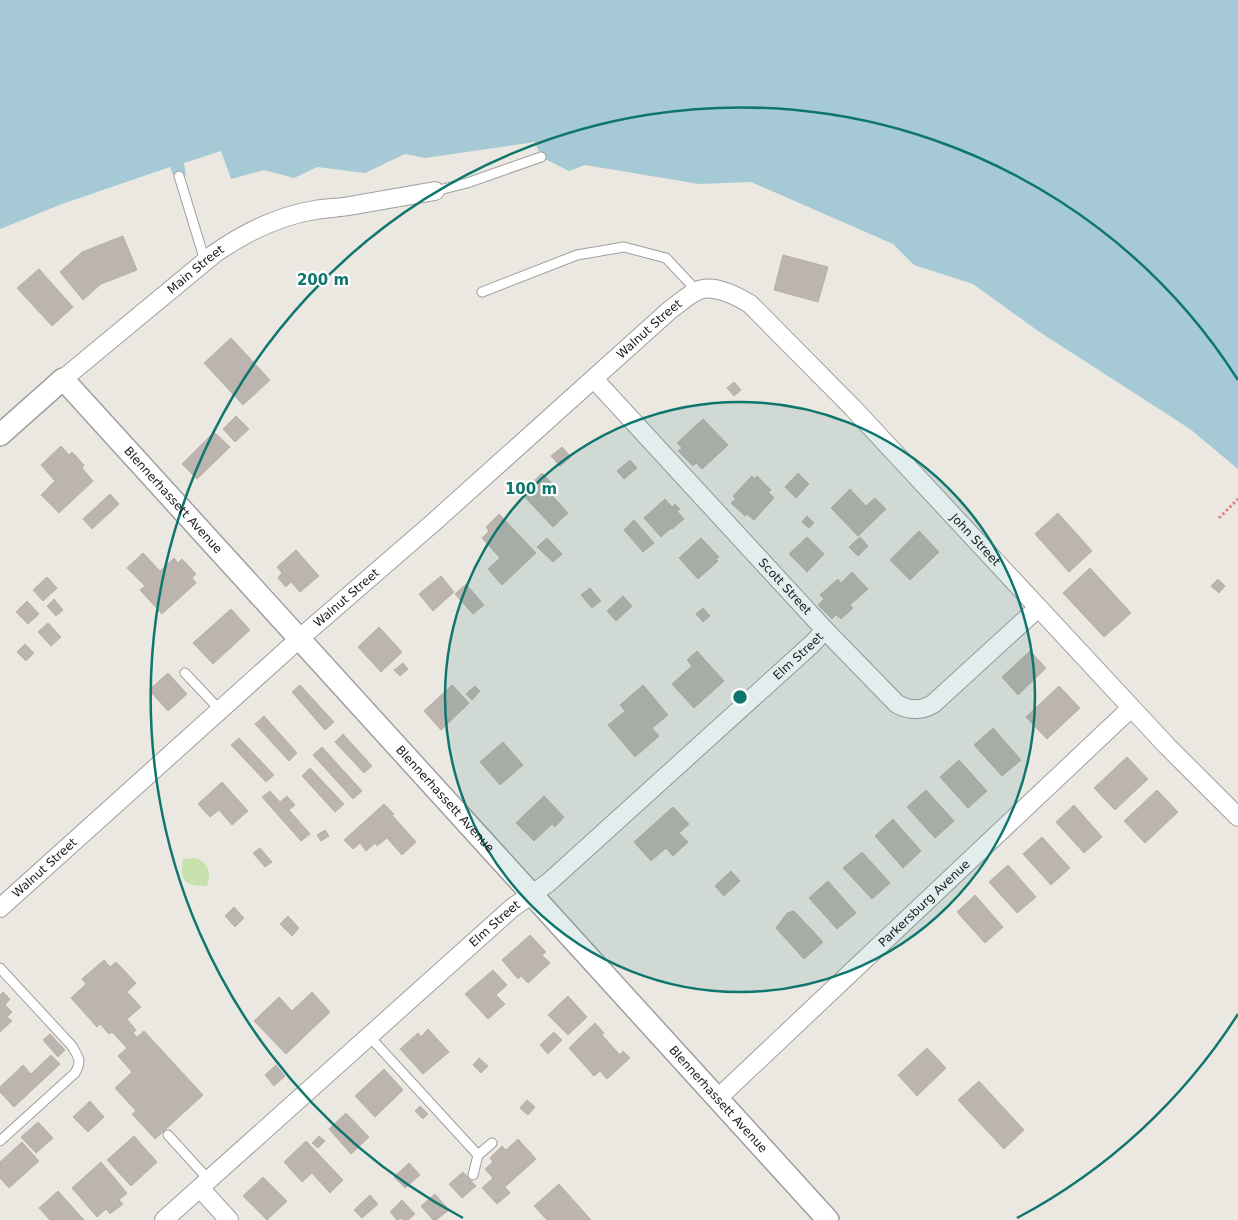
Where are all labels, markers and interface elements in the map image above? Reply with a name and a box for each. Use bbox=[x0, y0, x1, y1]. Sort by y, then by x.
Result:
street label: Main Street bbox=[164, 242, 227, 297]
text: 200 m bbox=[297, 271, 349, 289]
street label: Walnut Street bbox=[614, 296, 685, 361]
street label: Blennerhassett Avenue bbox=[121, 444, 225, 556]
text: 100 m bbox=[505, 480, 557, 498]
street label: John Street bbox=[947, 510, 1003, 569]
street label: Scott Street bbox=[756, 556, 814, 618]
street label: Walnut Street bbox=[311, 566, 382, 630]
street label: Elm Street bbox=[770, 629, 826, 683]
centre of rings bbox=[731, 688, 749, 706]
street label: Blennerhassett Avenue bbox=[393, 743, 497, 855]
street label: Walnut Street bbox=[9, 835, 80, 901]
street label: Parkersburg Avenue bbox=[876, 857, 973, 950]
street label: Elm Street bbox=[466, 897, 523, 950]
street label: Blennerhassett Avenue bbox=[666, 1043, 770, 1155]

